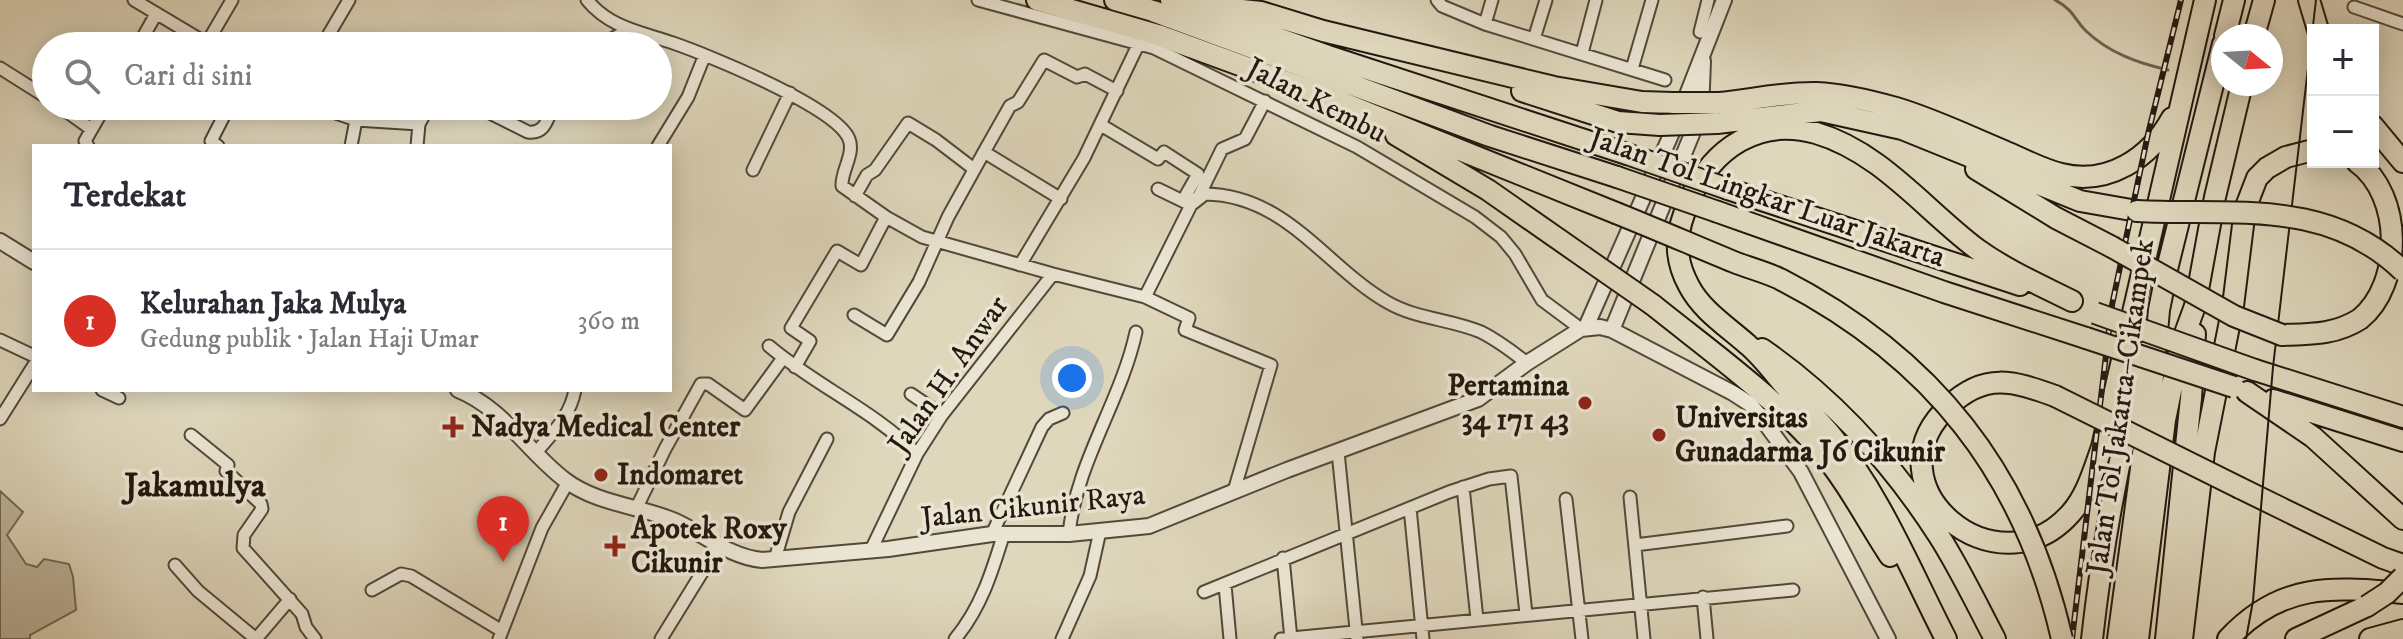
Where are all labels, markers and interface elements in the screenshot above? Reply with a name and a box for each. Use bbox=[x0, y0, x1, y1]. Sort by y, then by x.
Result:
north arrow bbox=[2211, 24, 2283, 96]
map controls bbox=[2307, 24, 2379, 168]
button: + bbox=[2307, 24, 2379, 96]
search box bbox=[32, 32, 672, 120]
street label: Jalan Kembu bbox=[1237, 49, 1392, 152]
icon: search bbox=[60, 54, 104, 98]
text: Cari di sini bbox=[124, 58, 252, 95]
button: − bbox=[2307, 96, 2379, 168]
street label: Jalan Tol Lingkar Luar Jakarta bbox=[1581, 119, 1950, 276]
text: Terdekat bbox=[64, 175, 186, 217]
street label: Jalan Tol Jakarta–Cikampek bbox=[2079, 237, 2163, 580]
text: Kelurahan Jaka Mulya bbox=[140, 286, 406, 323]
street label: Jalan H. Anwar bbox=[879, 289, 1017, 464]
text: 1 bbox=[85, 305, 95, 338]
text: 360 m bbox=[578, 305, 640, 338]
text: Gedung publik · Jalan Haji Umar bbox=[140, 323, 479, 356]
your location bbox=[1052, 358, 1092, 398]
place label: Pertamina 34 171 43 bbox=[1447, 368, 1570, 439]
marker: Pertamina 34 171 43 bbox=[1576, 394, 1594, 412]
place label: Universitas Gunadarma J6 Cikunir bbox=[1675, 400, 1946, 471]
place label: Nadya Medical Center bbox=[471, 409, 741, 446]
marker: Nadya Medical Center bbox=[442, 416, 464, 438]
marker: Universitas Gunadarma J6 Cikunir bbox=[1650, 426, 1668, 444]
place label: Indomaret bbox=[617, 457, 743, 494]
district label: Jakamulya bbox=[121, 465, 266, 507]
marker: Indomaret bbox=[592, 466, 610, 484]
street label: Jalan Cikunir Raya bbox=[916, 477, 1147, 537]
pin: 1 bbox=[477, 496, 529, 562]
place label: Apotek Roxy Cikunir bbox=[630, 511, 787, 582]
marker: Apotek Roxy Cikunir bbox=[606, 537, 624, 555]

